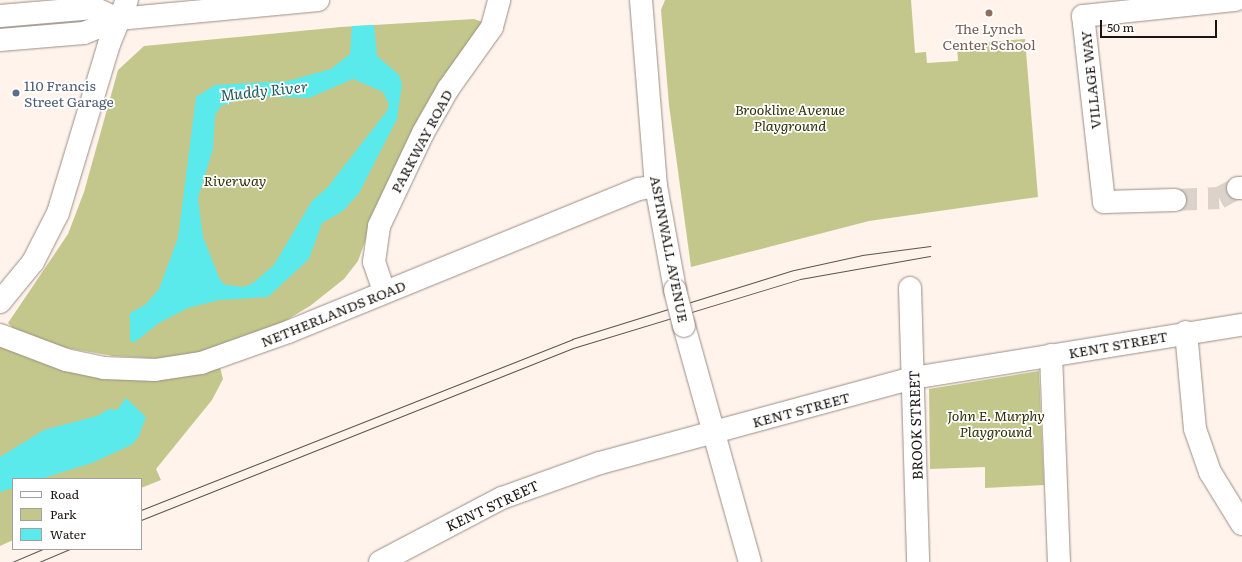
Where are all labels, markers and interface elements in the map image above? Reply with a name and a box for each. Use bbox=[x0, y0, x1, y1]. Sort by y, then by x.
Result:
marker: The Lynch Center School bbox=[984, 8, 994, 18]
scale bar bbox=[1102, 12, 1219, 38]
text: 50 m bbox=[1107, 18, 1134, 36]
place label: The Lynch Center School bbox=[942, 20, 1036, 52]
street label: VILLAGE WAY bbox=[1076, 30, 1104, 130]
water label: Muddy River bbox=[219, 76, 309, 104]
place label: 110 Francis Street Garage bbox=[24, 77, 114, 110]
street label: PARKWAY ROAD bbox=[387, 87, 455, 195]
marker: 110 Francis Street Garage bbox=[11, 88, 21, 98]
park label: Brookline Avenue Playground bbox=[735, 101, 845, 134]
park label: Riverway bbox=[204, 172, 266, 188]
street label: ASPINWALL AVENUE bbox=[648, 174, 692, 324]
street label: NETHERLANDS ROAD bbox=[258, 276, 408, 350]
street label: KENT STREET bbox=[1067, 327, 1169, 361]
street label: BROOK STREET bbox=[905, 370, 925, 480]
street label: KENT STREET bbox=[750, 388, 852, 430]
park label: John E. Murphy Playground bbox=[947, 407, 1045, 440]
street label: KENT STREET bbox=[443, 476, 541, 534]
legend bbox=[12, 478, 142, 550]
text: Road bbox=[50, 485, 79, 503]
text: Park bbox=[50, 505, 76, 523]
text: Water bbox=[50, 525, 86, 543]

